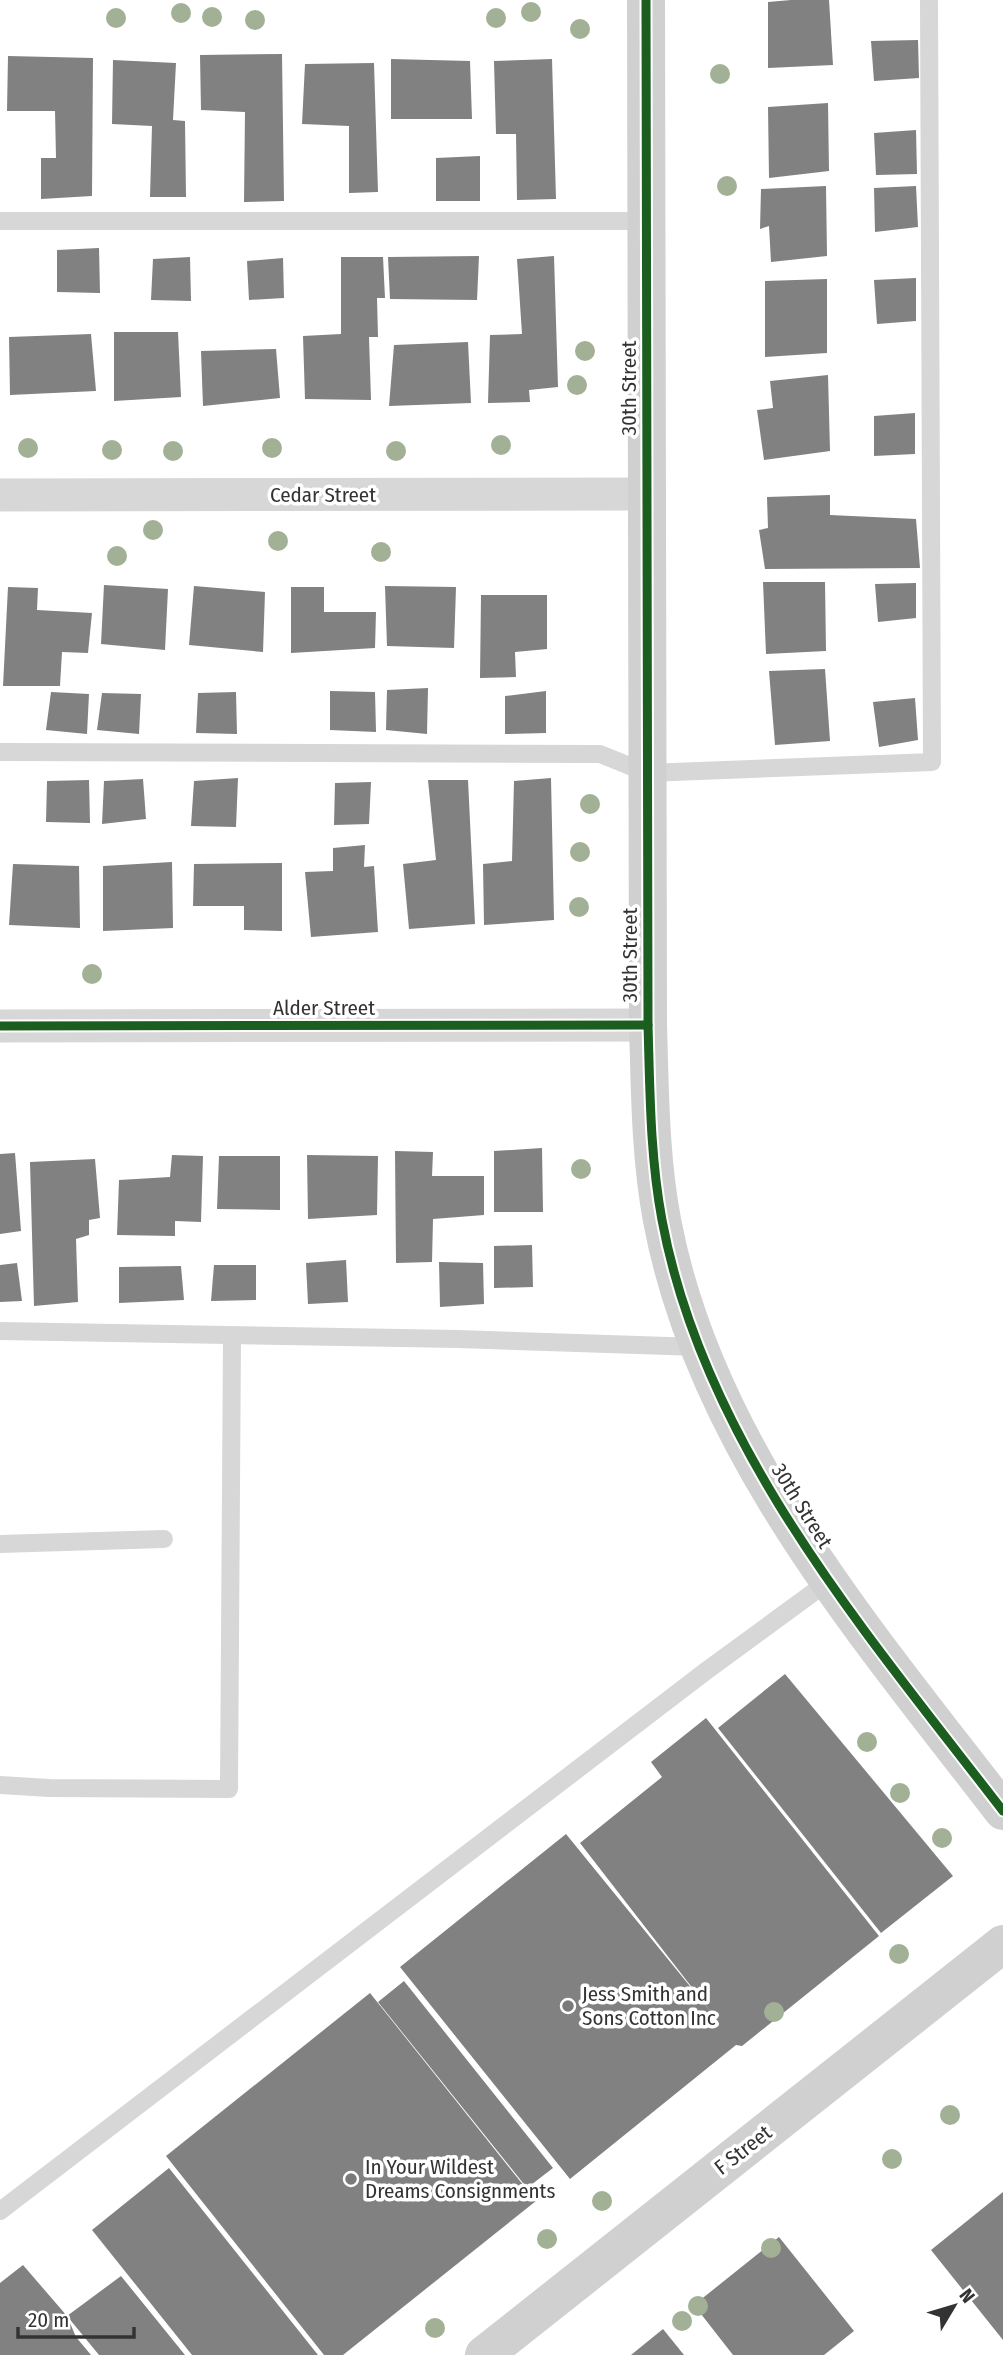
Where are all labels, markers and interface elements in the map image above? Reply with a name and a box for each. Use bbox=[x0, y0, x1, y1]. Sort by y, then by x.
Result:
street label: 30th Street bbox=[616, 340, 642, 435]
street label: Cedar Street bbox=[270, 482, 376, 508]
street label: 30th Street bbox=[617, 907, 643, 1002]
street label: Alder Street bbox=[273, 995, 375, 1021]
street label: 30th Street bbox=[766, 1459, 838, 1553]
place label: Jess Smith and Sons Cotton Inc bbox=[582, 1981, 716, 2031]
marker: Jess Smith and Sons Cotton Inc bbox=[560, 1998, 576, 2014]
street label: F Street bbox=[709, 2119, 777, 2180]
place label: In Your Wildest Dreams Consignments bbox=[365, 2154, 555, 2204]
marker: In Your Wildest Dreams Consignments bbox=[343, 2171, 359, 2187]
north arrow bbox=[919, 2271, 989, 2341]
text: N bbox=[954, 2284, 980, 2307]
scale bar bbox=[18, 2296, 133, 2340]
text: 20 m bbox=[28, 2307, 69, 2333]

